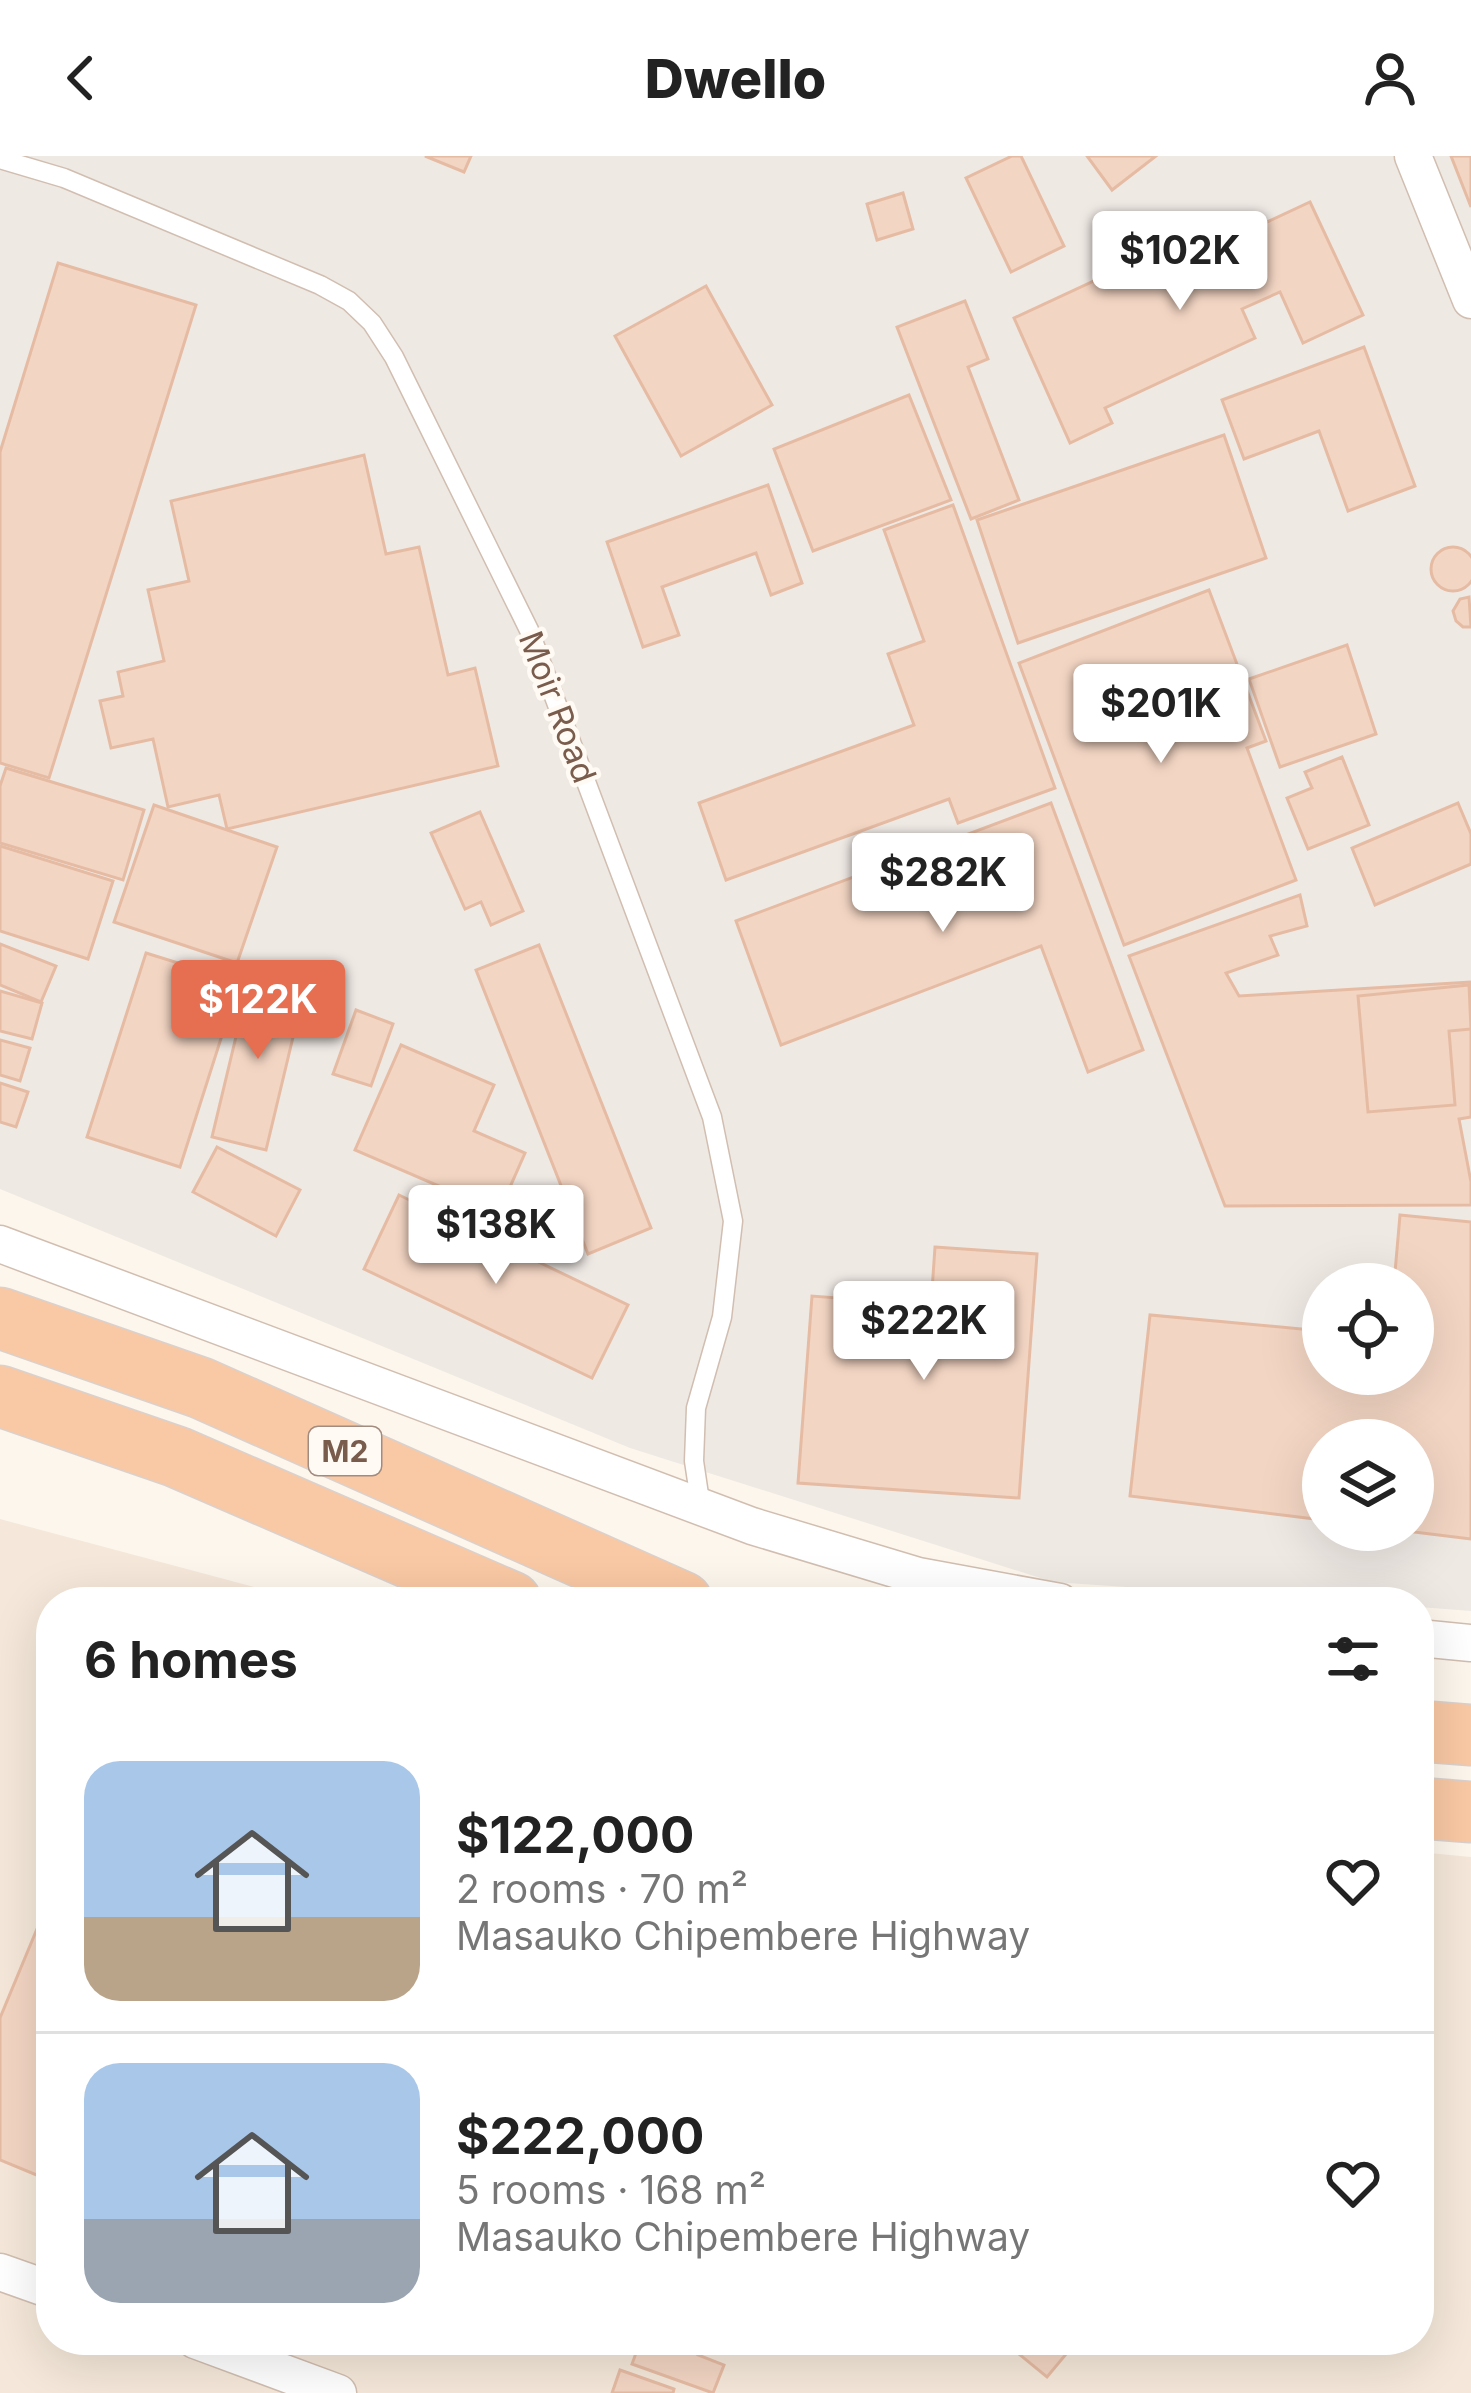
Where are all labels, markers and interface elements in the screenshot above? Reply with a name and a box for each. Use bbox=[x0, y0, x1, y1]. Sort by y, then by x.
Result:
icon: back bbox=[48, 45, 114, 111]
icon: person bbox=[1357, 45, 1423, 111]
text: Dwello bbox=[645, 46, 826, 111]
pin: $102K bbox=[1096, 211, 1264, 313]
text: $102K bbox=[1119, 226, 1241, 273]
street label: Moir Road bbox=[511, 626, 605, 788]
pin: $201K bbox=[1077, 664, 1245, 766]
text: $201K bbox=[1100, 679, 1222, 726]
pin: $282K bbox=[859, 833, 1027, 935]
text: $282K bbox=[879, 848, 1007, 895]
pin: $122K bbox=[174, 960, 342, 1062]
text: $122K bbox=[198, 975, 318, 1022]
pin: $138K bbox=[412, 1185, 580, 1287]
text: $138K bbox=[436, 1200, 556, 1247]
map controls bbox=[1302, 1263, 1434, 1551]
button: locate bbox=[1302, 1263, 1434, 1395]
pin: $222K bbox=[840, 1281, 1008, 1383]
text: $222K bbox=[860, 1296, 988, 1343]
button: layers bbox=[1302, 1419, 1434, 1551]
road number: M2 bbox=[309, 1427, 381, 1475]
icon: filters bbox=[1320, 1626, 1386, 1692]
text: 6 homes bbox=[84, 1629, 298, 1690]
text: $122,000 bbox=[456, 1804, 694, 1865]
icon: home bbox=[180, 1809, 324, 1953]
icon: heart bbox=[1320, 1848, 1386, 1914]
text: 2 rooms · 70 m² bbox=[456, 1865, 748, 1912]
text: Masauko Chipembere Highway bbox=[456, 1912, 1030, 1959]
text: $222,000 bbox=[456, 2105, 704, 2166]
icon: home bbox=[180, 2111, 324, 2255]
icon: heart bbox=[1320, 2150, 1386, 2216]
text: 5 rooms · 168 m² bbox=[456, 2166, 766, 2213]
text: Masauko Chipembere Highway bbox=[456, 2213, 1030, 2260]

